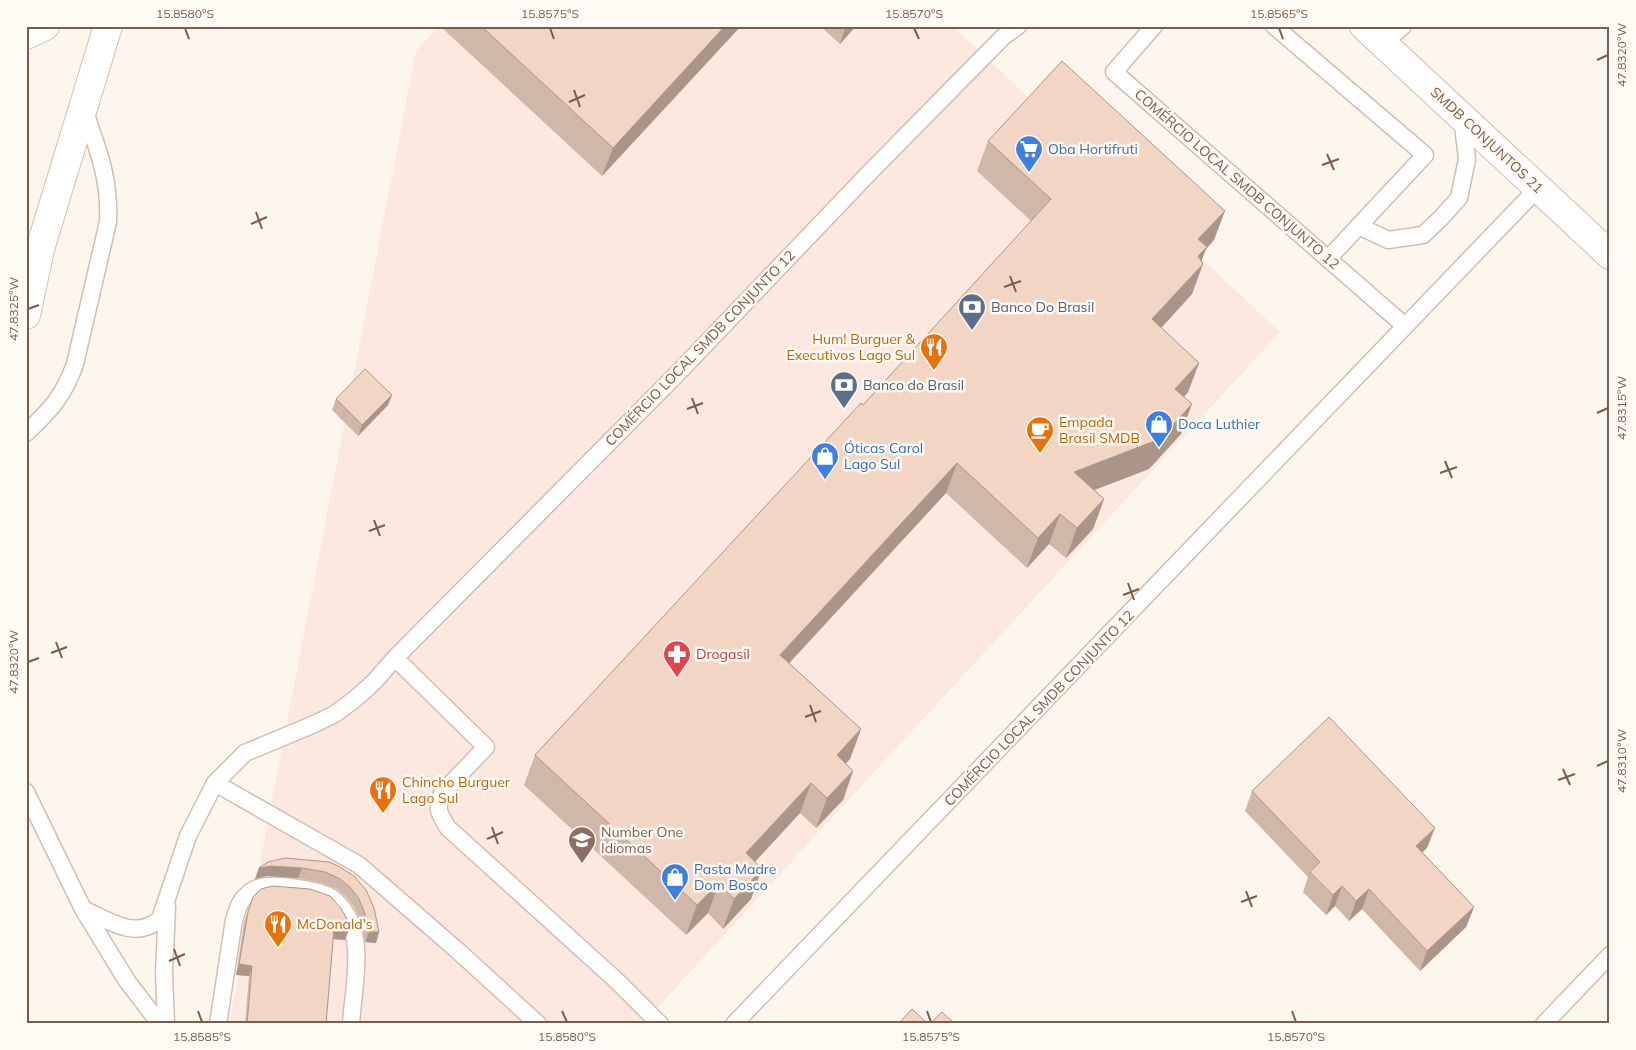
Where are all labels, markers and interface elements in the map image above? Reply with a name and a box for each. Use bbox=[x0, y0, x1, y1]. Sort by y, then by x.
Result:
text: 15.8580°S bbox=[156, 6, 214, 21]
text: 15.8575°S bbox=[521, 6, 579, 21]
text: 15.8570°S bbox=[885, 6, 943, 21]
text: 15.8565°S bbox=[1250, 6, 1308, 21]
text: 47.8320°W bbox=[1614, 23, 1629, 87]
street label: SMDB CONJUNTOS 21 bbox=[1427, 83, 1547, 197]
street label: COMÉRCIO LOCAL SMDB CONJUNTO 12 bbox=[1131, 85, 1343, 273]
supermarket icon: Oba Hortifruti bbox=[1014, 134, 1044, 173]
place label: Oba Hortifruti bbox=[1048, 140, 1138, 158]
street label: COMÉRCIO LOCAL SMDB CONJUNTO 12 bbox=[601, 246, 799, 450]
text: 47.8325°W bbox=[6, 277, 21, 341]
bank icon: Banco Do Brasil bbox=[957, 292, 987, 331]
place label: Banco Do Brasil bbox=[991, 298, 1094, 316]
place label: Hum! Burguer & Executivos Lago Sul bbox=[786, 330, 916, 364]
restaurant icon: Hum! Burguer & Executivos Lago Sul bbox=[919, 332, 949, 371]
bank icon: Banco do Brasil bbox=[829, 370, 859, 409]
place label: Banco do Brasil bbox=[863, 376, 964, 394]
text: 47.8315°W bbox=[1614, 376, 1629, 440]
shop icon: Doca Luthier bbox=[1144, 409, 1174, 448]
place label: Empada Brasil SMDB bbox=[1059, 413, 1140, 447]
cafe icon: Empada Brasil SMDB bbox=[1025, 415, 1055, 454]
place label: Doca Luthier bbox=[1178, 415, 1261, 433]
place label: Óticas Carol Lago Sul bbox=[844, 439, 923, 473]
shop icon: Óticas Carol Lago Sul bbox=[810, 441, 840, 480]
street label: COMÉRCIO LOCAL SMDB CONJUNTO 12 bbox=[940, 606, 1138, 810]
text: 47.8320°W bbox=[6, 630, 21, 694]
pharmacy icon: Drogasil bbox=[662, 639, 692, 678]
place label: Drogasil bbox=[696, 645, 750, 663]
text: 47.8310°W bbox=[1614, 729, 1629, 793]
place label: Chincho Burguer Lago Sul bbox=[402, 773, 511, 807]
restaurant icon: Chincho Burguer Lago Sul bbox=[368, 775, 398, 814]
place label: Number One Idiomas bbox=[601, 823, 683, 857]
school or university icon: Number One Idiomas bbox=[567, 825, 597, 864]
place label: Pasta Madre Dom Bosco bbox=[694, 860, 776, 894]
shop icon: Pasta Madre Dom Bosco bbox=[660, 862, 690, 901]
restaurant icon: McDonald's bbox=[263, 909, 293, 948]
place label: McDonald's bbox=[297, 915, 373, 933]
text: 15.8585°S bbox=[173, 1029, 231, 1044]
text: 15.8580°S bbox=[538, 1029, 596, 1044]
text: 15.8575°S bbox=[902, 1029, 960, 1044]
text: 15.8570°S bbox=[1267, 1029, 1325, 1044]

